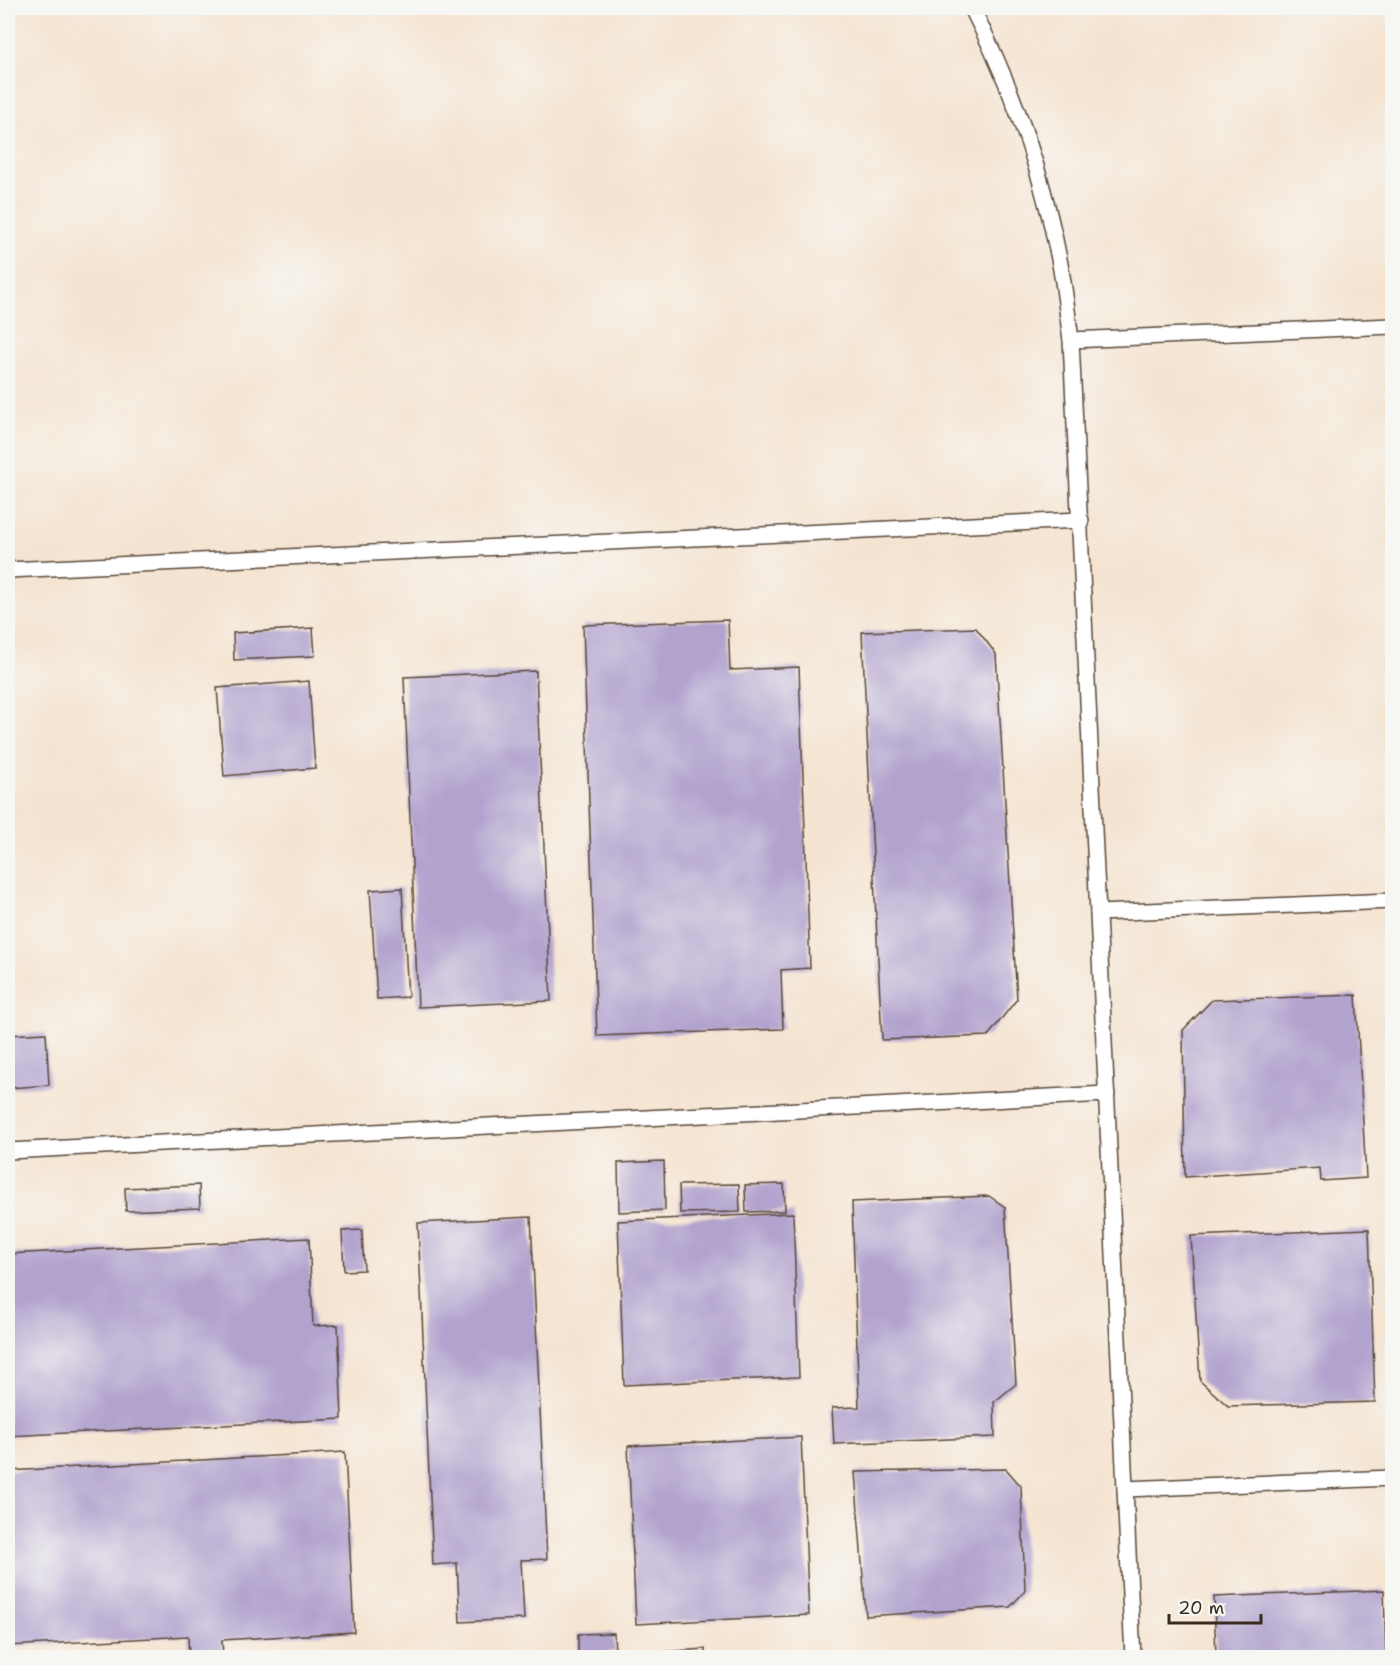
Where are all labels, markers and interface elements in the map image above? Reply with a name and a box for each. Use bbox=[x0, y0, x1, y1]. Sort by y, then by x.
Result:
scale bar bbox=[1169, 1587, 1260, 1625]
text: 20 m bbox=[1178, 1596, 1224, 1620]

